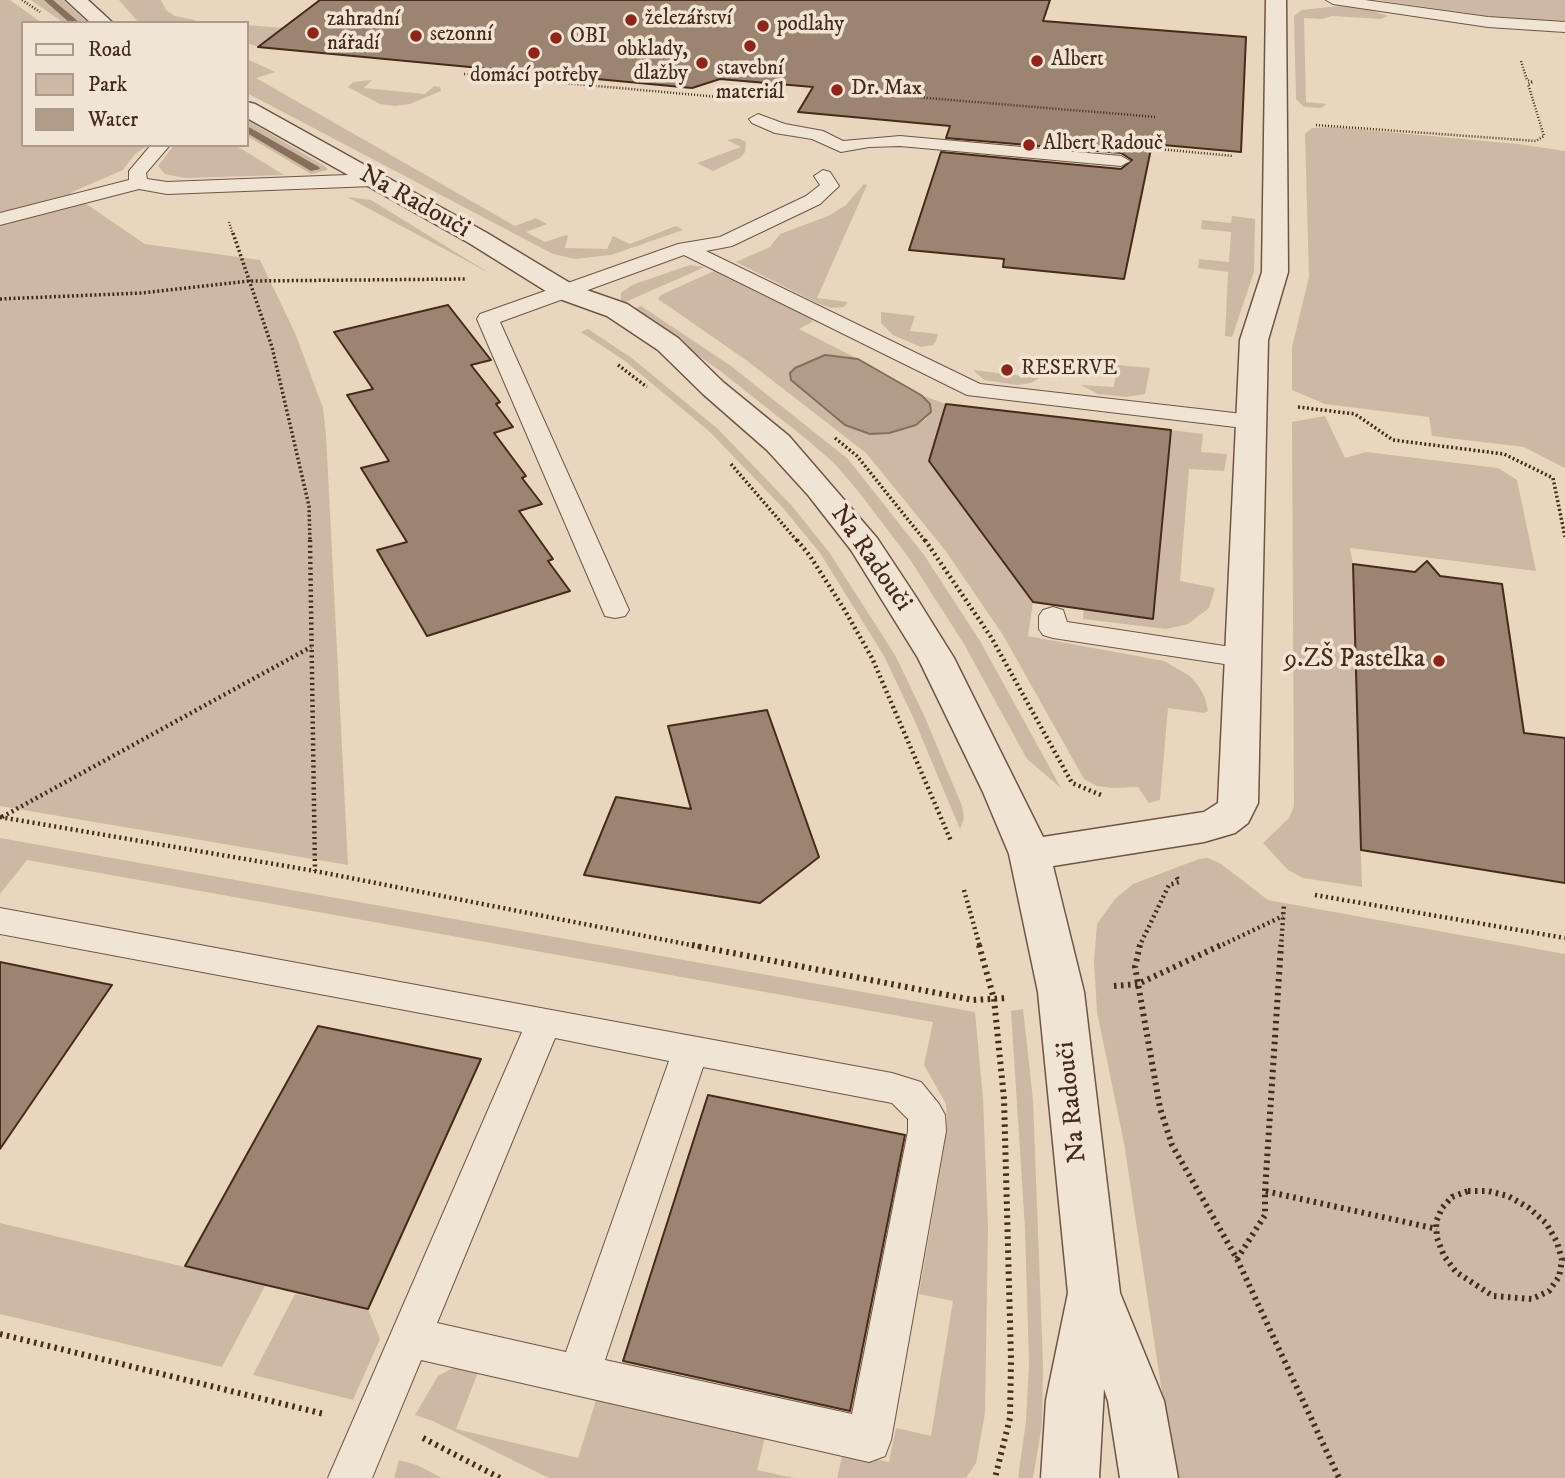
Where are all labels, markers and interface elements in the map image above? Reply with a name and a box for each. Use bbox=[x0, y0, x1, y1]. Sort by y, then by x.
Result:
place label: železářství bbox=[645, 7, 732, 33]
place label: zahradní nářadí bbox=[327, 8, 400, 58]
marker: železářství bbox=[623, 12, 639, 28]
place label: podlahy bbox=[777, 13, 844, 39]
marker: podlahy bbox=[755, 18, 771, 34]
legend bbox=[21, 21, 248, 147]
place label: sezonní bbox=[430, 23, 492, 49]
marker: zahradní nářadí bbox=[305, 25, 321, 41]
place label: OBI bbox=[570, 25, 607, 51]
marker: sezonní bbox=[408, 28, 424, 44]
marker: OBI bbox=[548, 30, 564, 46]
text: Road bbox=[88, 37, 132, 63]
place label: obklady, dlažby bbox=[617, 38, 688, 88]
marker: stavební materiál bbox=[742, 38, 758, 54]
marker: domácí potřeby bbox=[526, 45, 542, 61]
place label: Albert bbox=[1051, 48, 1104, 74]
marker: Albert bbox=[1029, 53, 1045, 69]
marker: obklady, dlažby bbox=[694, 55, 710, 71]
place label: stavební materiál bbox=[716, 57, 784, 107]
place label: domácí potřeby bbox=[470, 64, 598, 90]
text: Park bbox=[88, 72, 127, 98]
place label: Dr. Max bbox=[851, 77, 922, 103]
marker: Dr. Max bbox=[829, 82, 845, 98]
text: Water bbox=[88, 107, 138, 133]
place label: Albert Radouč bbox=[1043, 132, 1163, 158]
marker: Albert Radouč bbox=[1021, 137, 1037, 153]
street label: Na Radouči bbox=[353, 160, 475, 246]
place label: RESERVE bbox=[1021, 357, 1117, 383]
marker: RESERVE bbox=[999, 362, 1015, 378]
street label: Na Radouči bbox=[822, 500, 918, 618]
place label: 9.ZŠ Pastelka bbox=[1284, 645, 1425, 677]
marker: 9.ZŠ Pastelka bbox=[1431, 653, 1447, 669]
street label: Na Radouči bbox=[1051, 1040, 1095, 1164]

